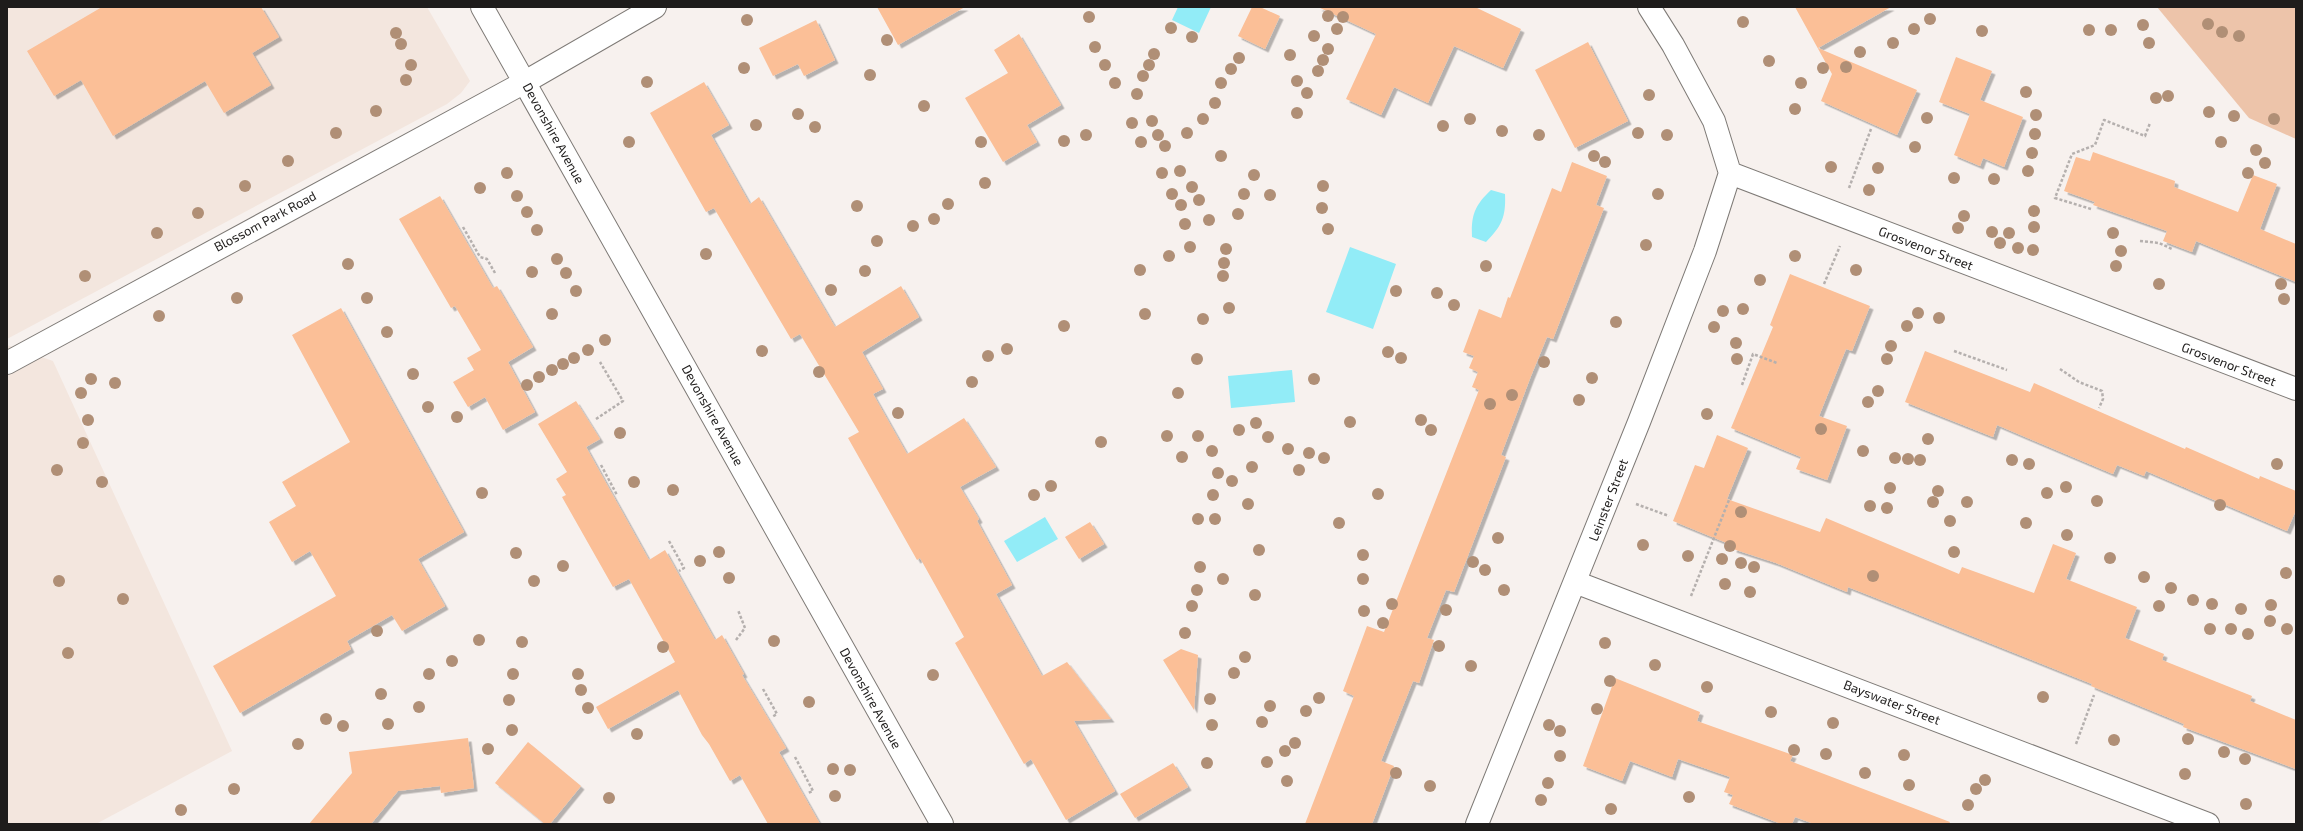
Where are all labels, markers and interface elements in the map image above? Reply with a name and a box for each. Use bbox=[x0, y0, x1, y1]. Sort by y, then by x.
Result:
street label: Devonshire Avenue bbox=[520, 80, 588, 186]
street label: Blossom Park Road bbox=[211, 187, 319, 255]
street label: Grosvenor Street bbox=[1877, 223, 1976, 273]
street label: Grosvenor Street bbox=[2180, 339, 2279, 389]
street label: Devonshire Avenue bbox=[679, 362, 747, 468]
street label: Leinster Street bbox=[1585, 457, 1631, 543]
street label: Devonshire Avenue bbox=[837, 645, 905, 751]
street label: Bayswater Street bbox=[1841, 676, 1943, 728]

